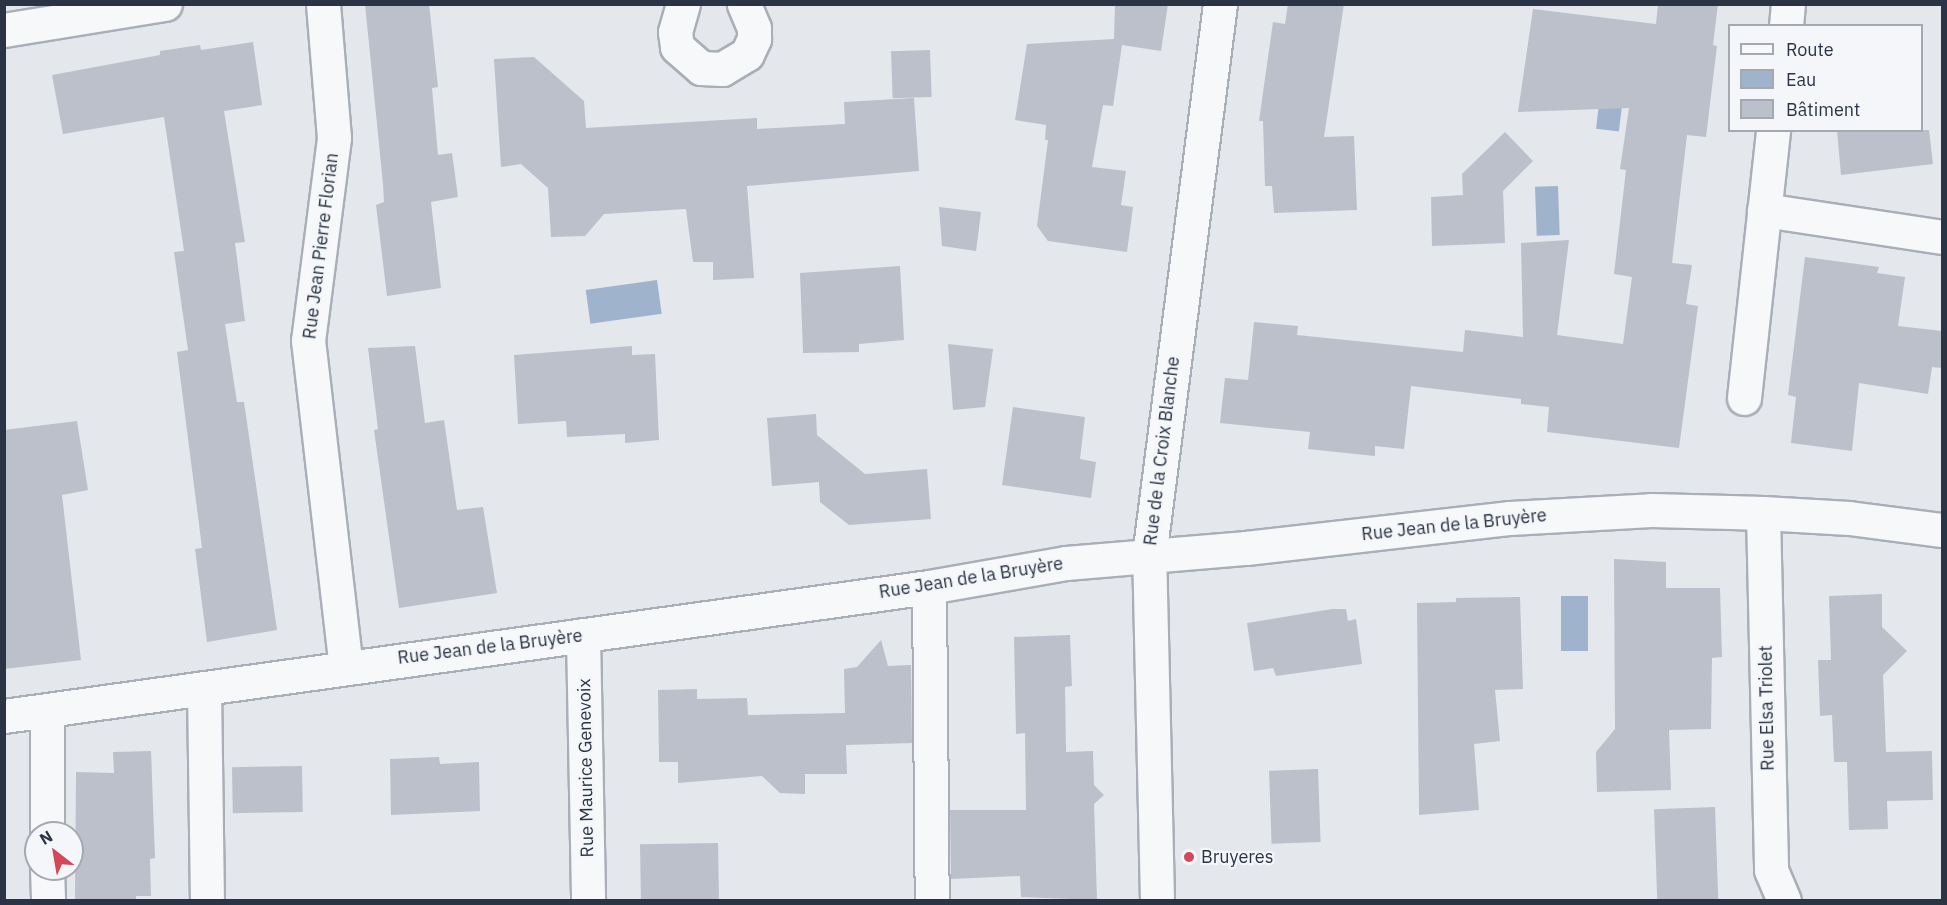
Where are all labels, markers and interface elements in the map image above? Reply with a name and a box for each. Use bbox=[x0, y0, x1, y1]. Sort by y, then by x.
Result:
legend bbox=[1728, 24, 1923, 132]
text: Route bbox=[1786, 38, 1834, 61]
text: Eau bbox=[1786, 68, 1816, 91]
text: Bâtiment bbox=[1786, 98, 1860, 121]
street label: Rue Jean Pierre Florian bbox=[299, 152, 343, 340]
street label: Rue de la Croix Blanche bbox=[1140, 355, 1184, 547]
street label: Rue Jean de la Bruyère bbox=[1360, 505, 1548, 545]
street label: Rue Jean de la Bruyère bbox=[877, 553, 1065, 603]
street label: Rue Jean de la Bruyère bbox=[396, 625, 584, 669]
street label: Rue Elsa Triolet bbox=[1755, 645, 1779, 771]
street label: Rue Maurice Genevoix bbox=[574, 678, 598, 858]
north arrow bbox=[24, 821, 84, 881]
text: N bbox=[36, 826, 56, 849]
place label: Bruyeres bbox=[1201, 846, 1274, 868]
marker: Bruyeres bbox=[1182, 850, 1196, 864]

